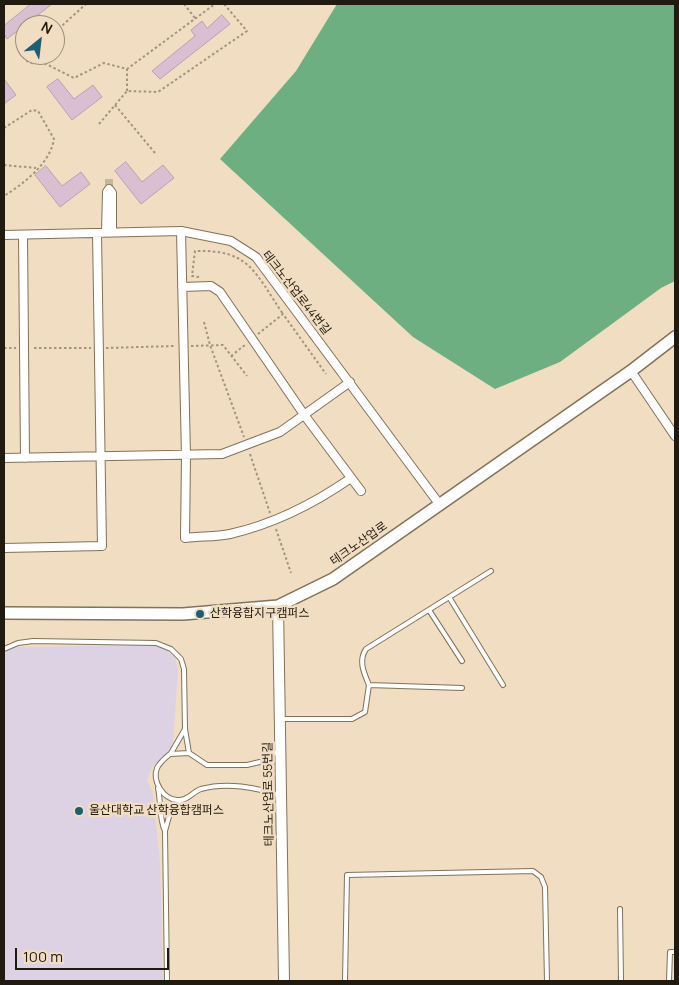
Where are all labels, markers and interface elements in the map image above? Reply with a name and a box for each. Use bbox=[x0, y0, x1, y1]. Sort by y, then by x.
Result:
north arrow bbox=[15, 15, 65, 65]
text: N bbox=[38, 17, 56, 38]
street label: 테크노산업로44번길 bbox=[259, 248, 333, 338]
street label: 테크노산업로 bbox=[328, 519, 390, 569]
place label: 산학융합지구캠퍼스 bbox=[210, 607, 309, 621]
marker: 산학융합지구캠퍼스 bbox=[194, 608, 206, 620]
street label: 테크노산업로 55번길 bbox=[261, 742, 277, 846]
place label: 울산대학교 산학융합캠퍼스 bbox=[89, 804, 224, 818]
marker: 울산대학교 산학융합캠퍼스 bbox=[73, 805, 85, 817]
scale bar bbox=[18, 938, 171, 970]
text: 100 m bbox=[23, 946, 63, 967]

